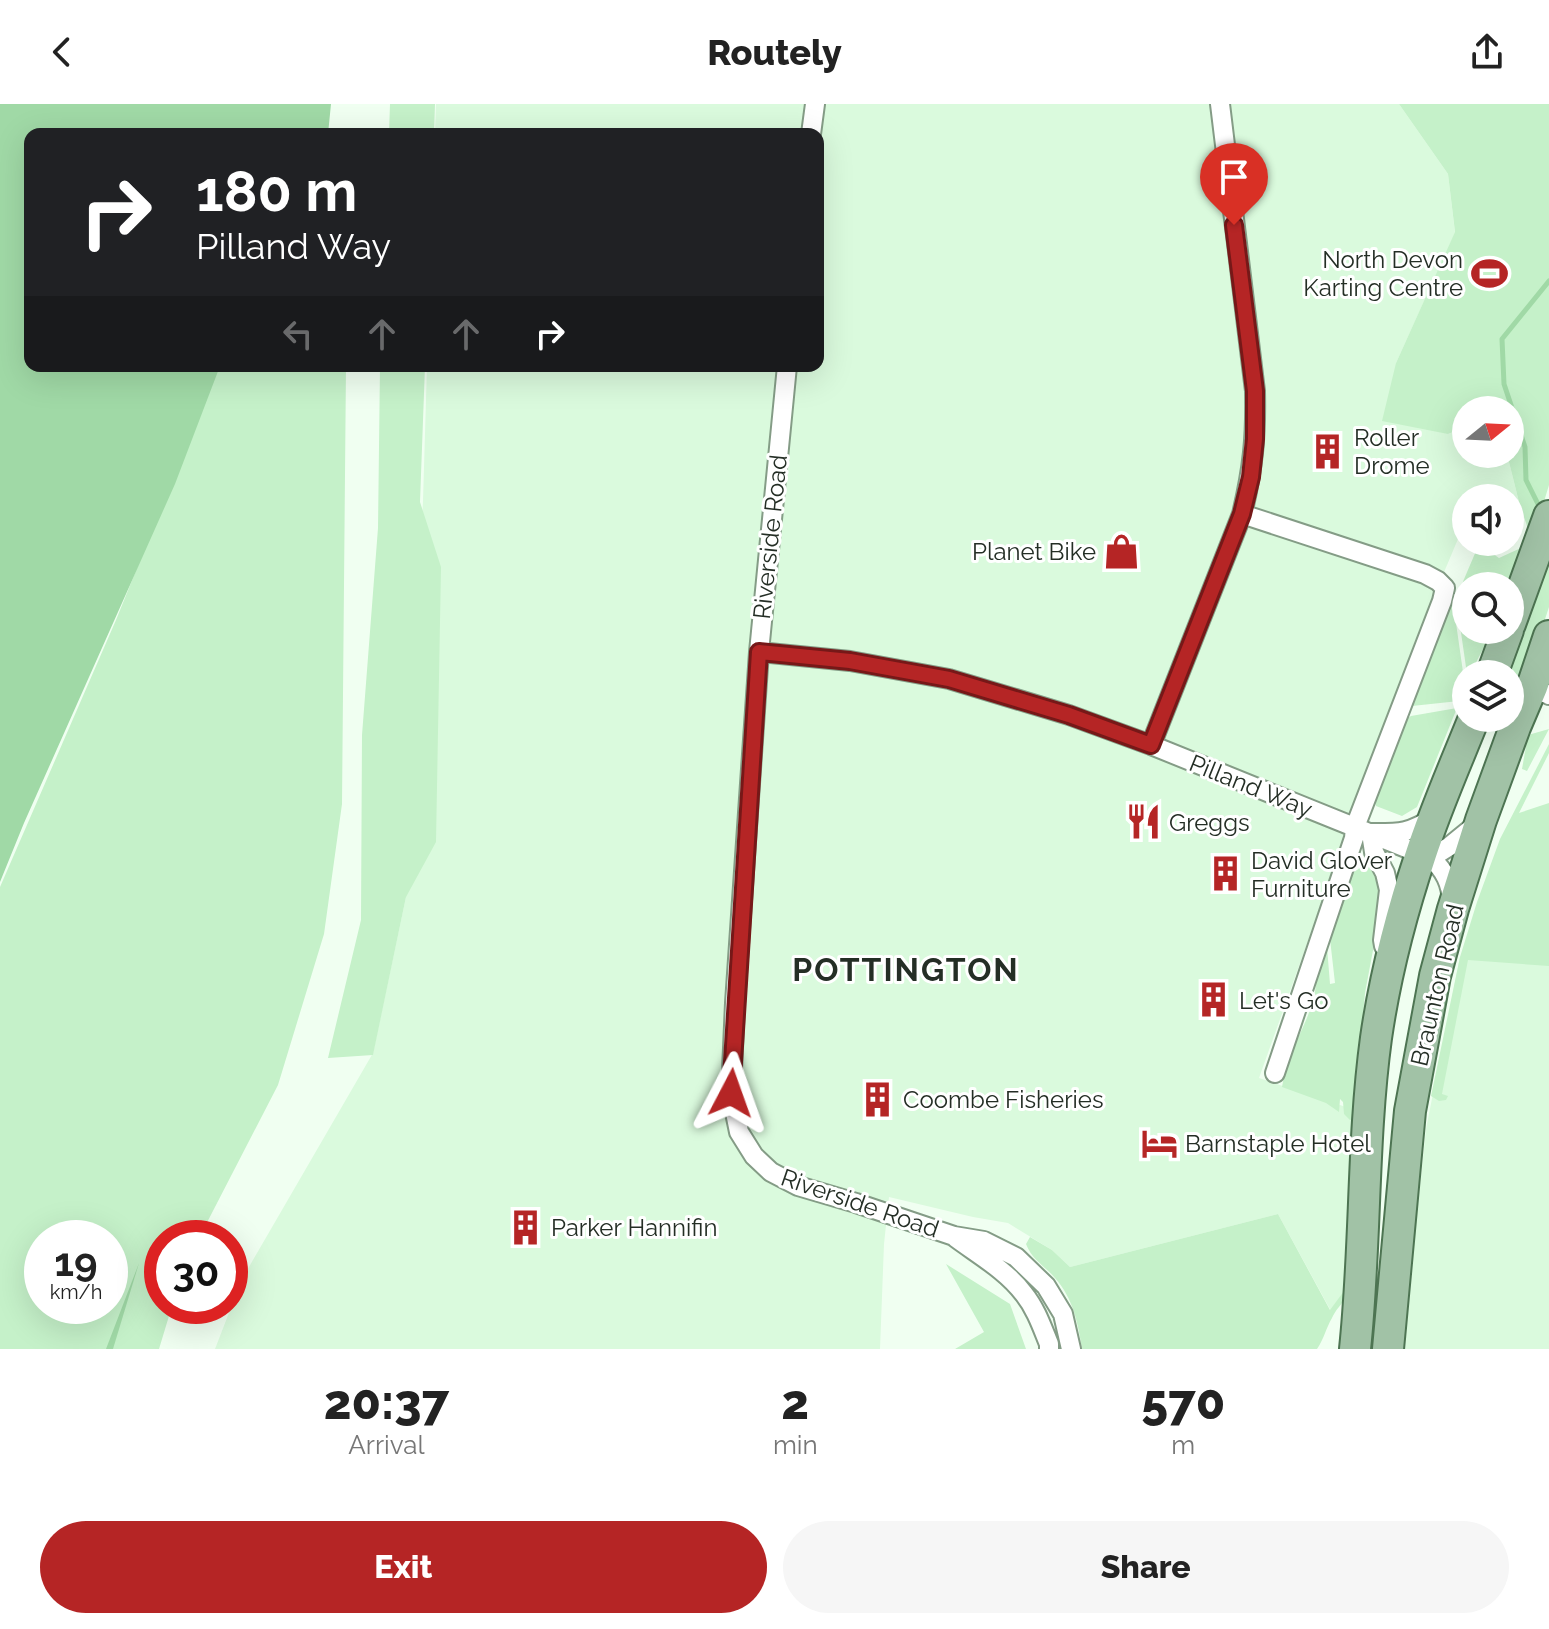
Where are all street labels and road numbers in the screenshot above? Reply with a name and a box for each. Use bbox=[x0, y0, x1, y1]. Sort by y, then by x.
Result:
street label: Riverside Road bbox=[747, 453, 793, 621]
street label: Pilland Way bbox=[1185, 748, 1317, 824]
street label: Braunton Road bbox=[1404, 901, 1470, 1069]
street label: Riverside Road bbox=[777, 1162, 943, 1244]

